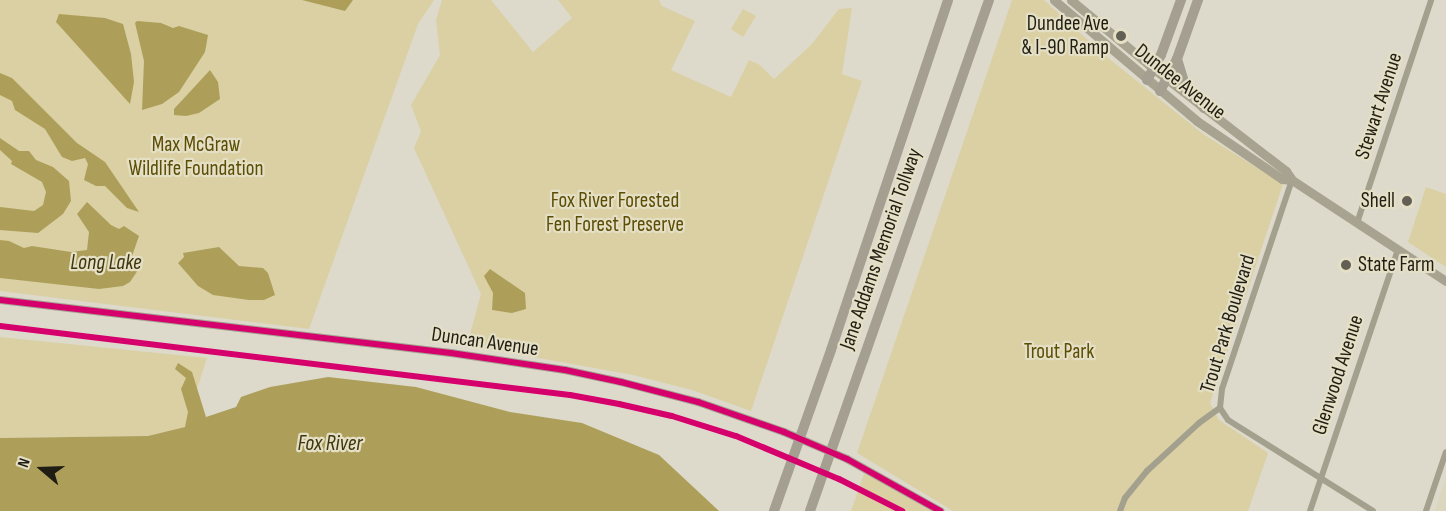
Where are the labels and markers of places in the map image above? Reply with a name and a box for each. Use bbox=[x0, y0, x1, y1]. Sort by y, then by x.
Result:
place label: Dundee Ave & I-90 Ramp bbox=[1021, 11, 1109, 61]
marker: Dundee Ave & I-90 Ramp bbox=[1114, 29, 1128, 43]
place label: Shell bbox=[1361, 188, 1395, 214]
marker: Shell bbox=[1400, 194, 1414, 208]
place label: State Farm bbox=[1358, 252, 1435, 278]
marker: State Farm bbox=[1339, 258, 1353, 272]

